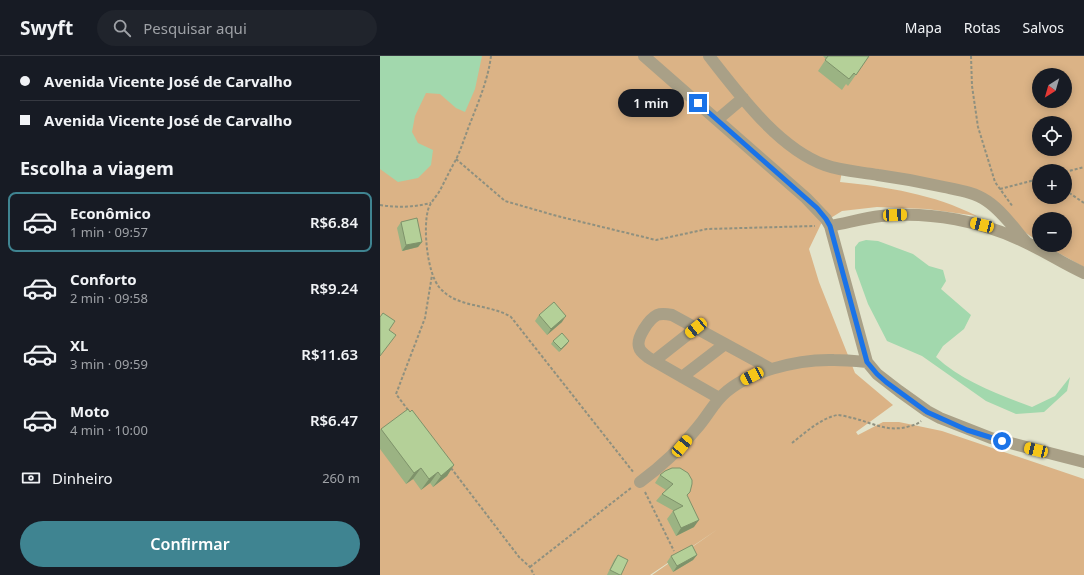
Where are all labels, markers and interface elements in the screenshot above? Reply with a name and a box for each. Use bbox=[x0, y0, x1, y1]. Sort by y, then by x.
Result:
search box bbox=[97, 10, 377, 46]
text: Swyft bbox=[20, 15, 73, 41]
icon: search bbox=[111, 17, 133, 39]
text: Pesquisar aqui bbox=[143, 18, 247, 38]
text: Mapa bbox=[905, 18, 942, 37]
text: Rotas bbox=[964, 18, 1001, 37]
text: Salvos bbox=[1023, 18, 1064, 37]
north arrow bbox=[1032, 68, 1072, 108]
map controls bbox=[1032, 68, 1072, 252]
text: Avenida Vicente José de Carvalho bbox=[44, 71, 292, 91]
callout: 1 min bbox=[618, 89, 684, 117]
text: 1 min bbox=[633, 94, 669, 112]
route end bbox=[689, 94, 707, 112]
text: Avenida Vicente José de Carvalho bbox=[44, 110, 292, 130]
button: locate bbox=[1032, 116, 1072, 156]
text: Escolha a viagem bbox=[20, 156, 174, 180]
button: + bbox=[1032, 164, 1072, 204]
text: Econômico bbox=[70, 203, 151, 223]
icon: car bbox=[22, 204, 58, 240]
car bbox=[883, 208, 907, 222]
text: R$6.84 bbox=[310, 212, 358, 232]
button: − bbox=[1032, 212, 1072, 252]
car bbox=[969, 216, 995, 234]
text: 1 min · 09:57 bbox=[70, 223, 148, 241]
text: Conforto bbox=[70, 269, 137, 289]
icon: car bbox=[22, 270, 58, 306]
text: R$9.24 bbox=[310, 278, 358, 298]
text: 2 min · 09:58 bbox=[70, 289, 148, 307]
car bbox=[683, 316, 709, 340]
text: XL bbox=[70, 335, 88, 355]
icon: car bbox=[22, 336, 58, 372]
text: R$11.63 bbox=[301, 344, 358, 364]
text: 3 min · 09:59 bbox=[70, 355, 148, 373]
car bbox=[739, 365, 765, 387]
text: Moto bbox=[70, 401, 109, 421]
icon: car bbox=[22, 402, 58, 438]
text: R$6.47 bbox=[310, 410, 358, 430]
text: 4 min · 10:00 bbox=[70, 421, 148, 439]
route start bbox=[993, 432, 1011, 450]
car bbox=[670, 433, 694, 459]
car bbox=[1023, 441, 1049, 459]
icon: cash bbox=[20, 467, 42, 489]
text: Dinheiro bbox=[52, 468, 113, 488]
text: 260 m bbox=[322, 469, 360, 487]
button: Confirmar bbox=[20, 521, 360, 567]

